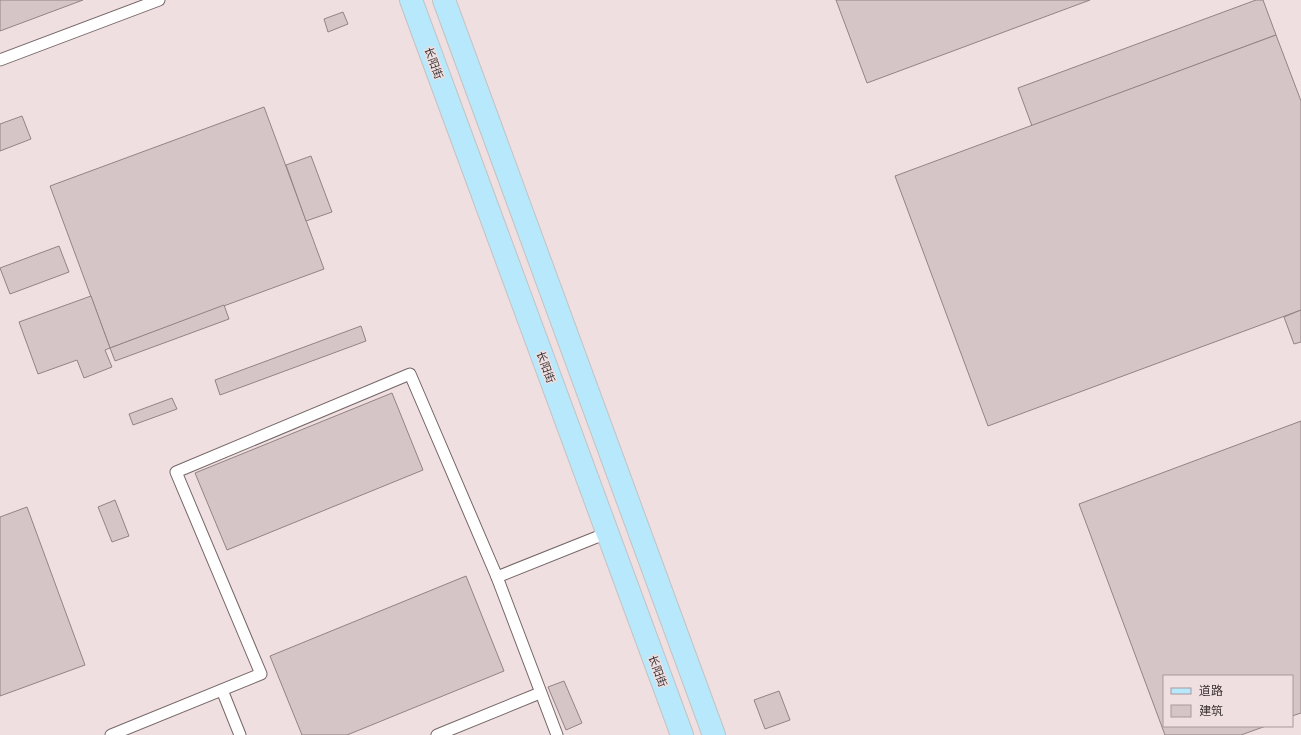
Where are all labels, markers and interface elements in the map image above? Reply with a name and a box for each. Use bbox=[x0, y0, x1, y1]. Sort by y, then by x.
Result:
street label: 长阳街 bbox=[422, 45, 445, 81]
street label: 长阳街 bbox=[534, 349, 557, 385]
street label: 长阳街 bbox=[646, 653, 669, 689]
legend bbox=[1163, 675, 1293, 727]
text: 道路 bbox=[1199, 684, 1223, 698]
text: 建筑 bbox=[1199, 704, 1223, 718]

